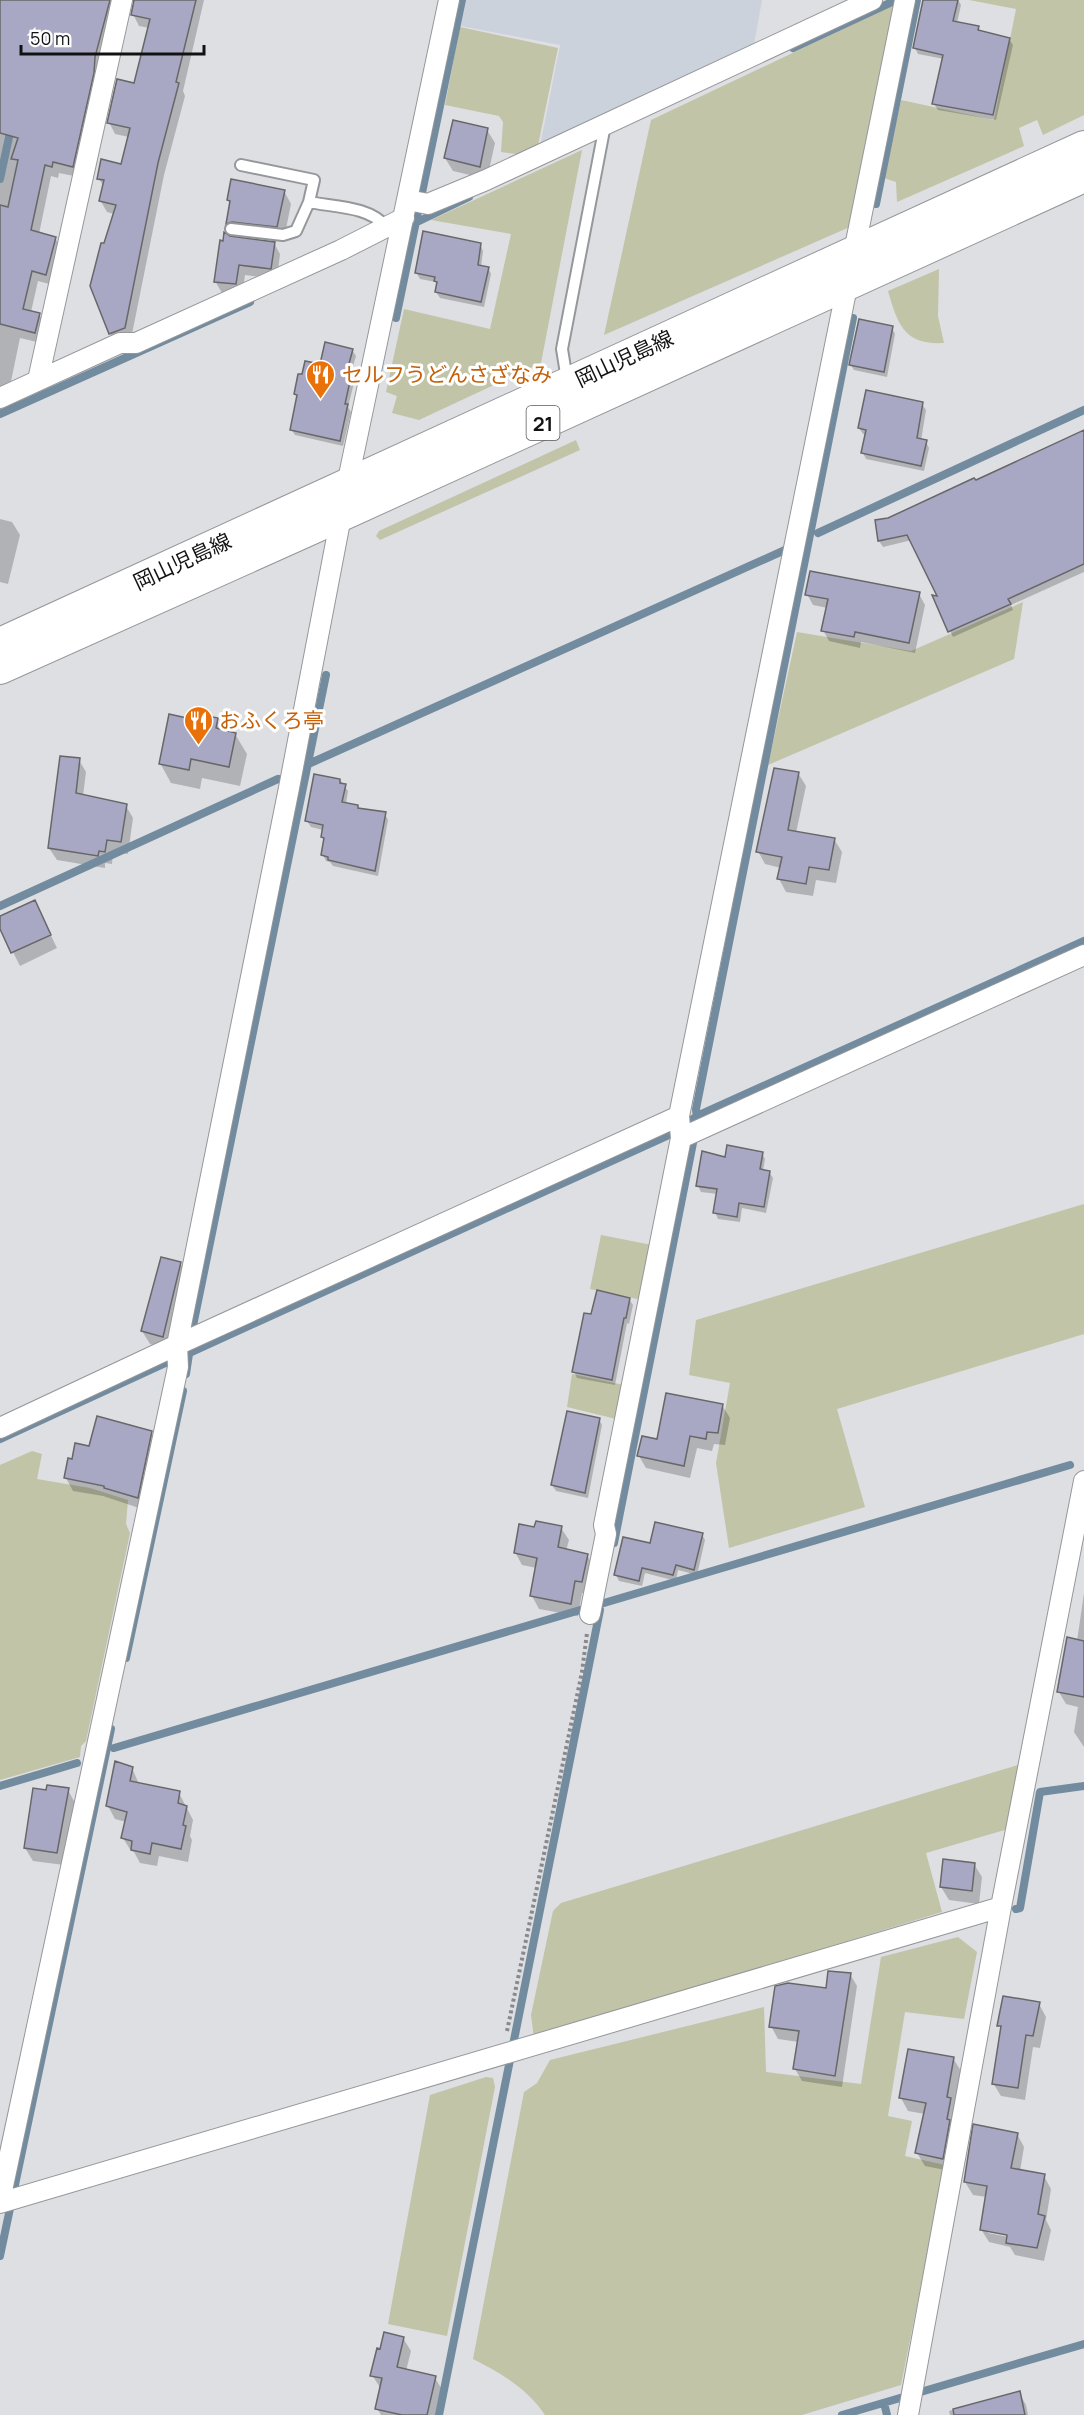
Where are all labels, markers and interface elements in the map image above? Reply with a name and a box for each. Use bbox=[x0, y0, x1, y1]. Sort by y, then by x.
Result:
scale bar bbox=[21, 18, 204, 56]
text: 50 m bbox=[30, 26, 70, 50]
street label: 岡山児島線 bbox=[571, 323, 677, 393]
restaurant icon: セルフうどんさざなみ bbox=[305, 358, 337, 400]
place label: セルフうどんさざなみ bbox=[342, 360, 552, 388]
road number: 21 bbox=[526, 406, 560, 440]
street label: 岡山児島線 bbox=[129, 526, 235, 596]
restaurant icon: おふくろ亭 bbox=[182, 704, 214, 746]
place label: おふくろ亭 bbox=[219, 706, 324, 734]

